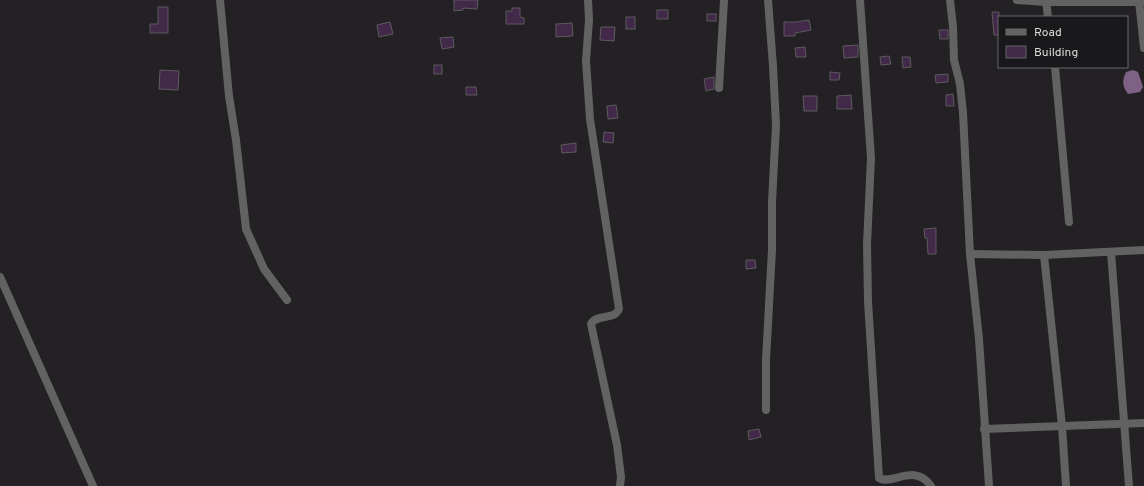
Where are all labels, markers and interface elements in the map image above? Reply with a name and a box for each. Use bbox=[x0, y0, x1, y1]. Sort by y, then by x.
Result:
legend bbox=[998, 16, 1128, 68]
text: Road bbox=[1034, 25, 1062, 41]
text: Building bbox=[1034, 45, 1078, 61]

